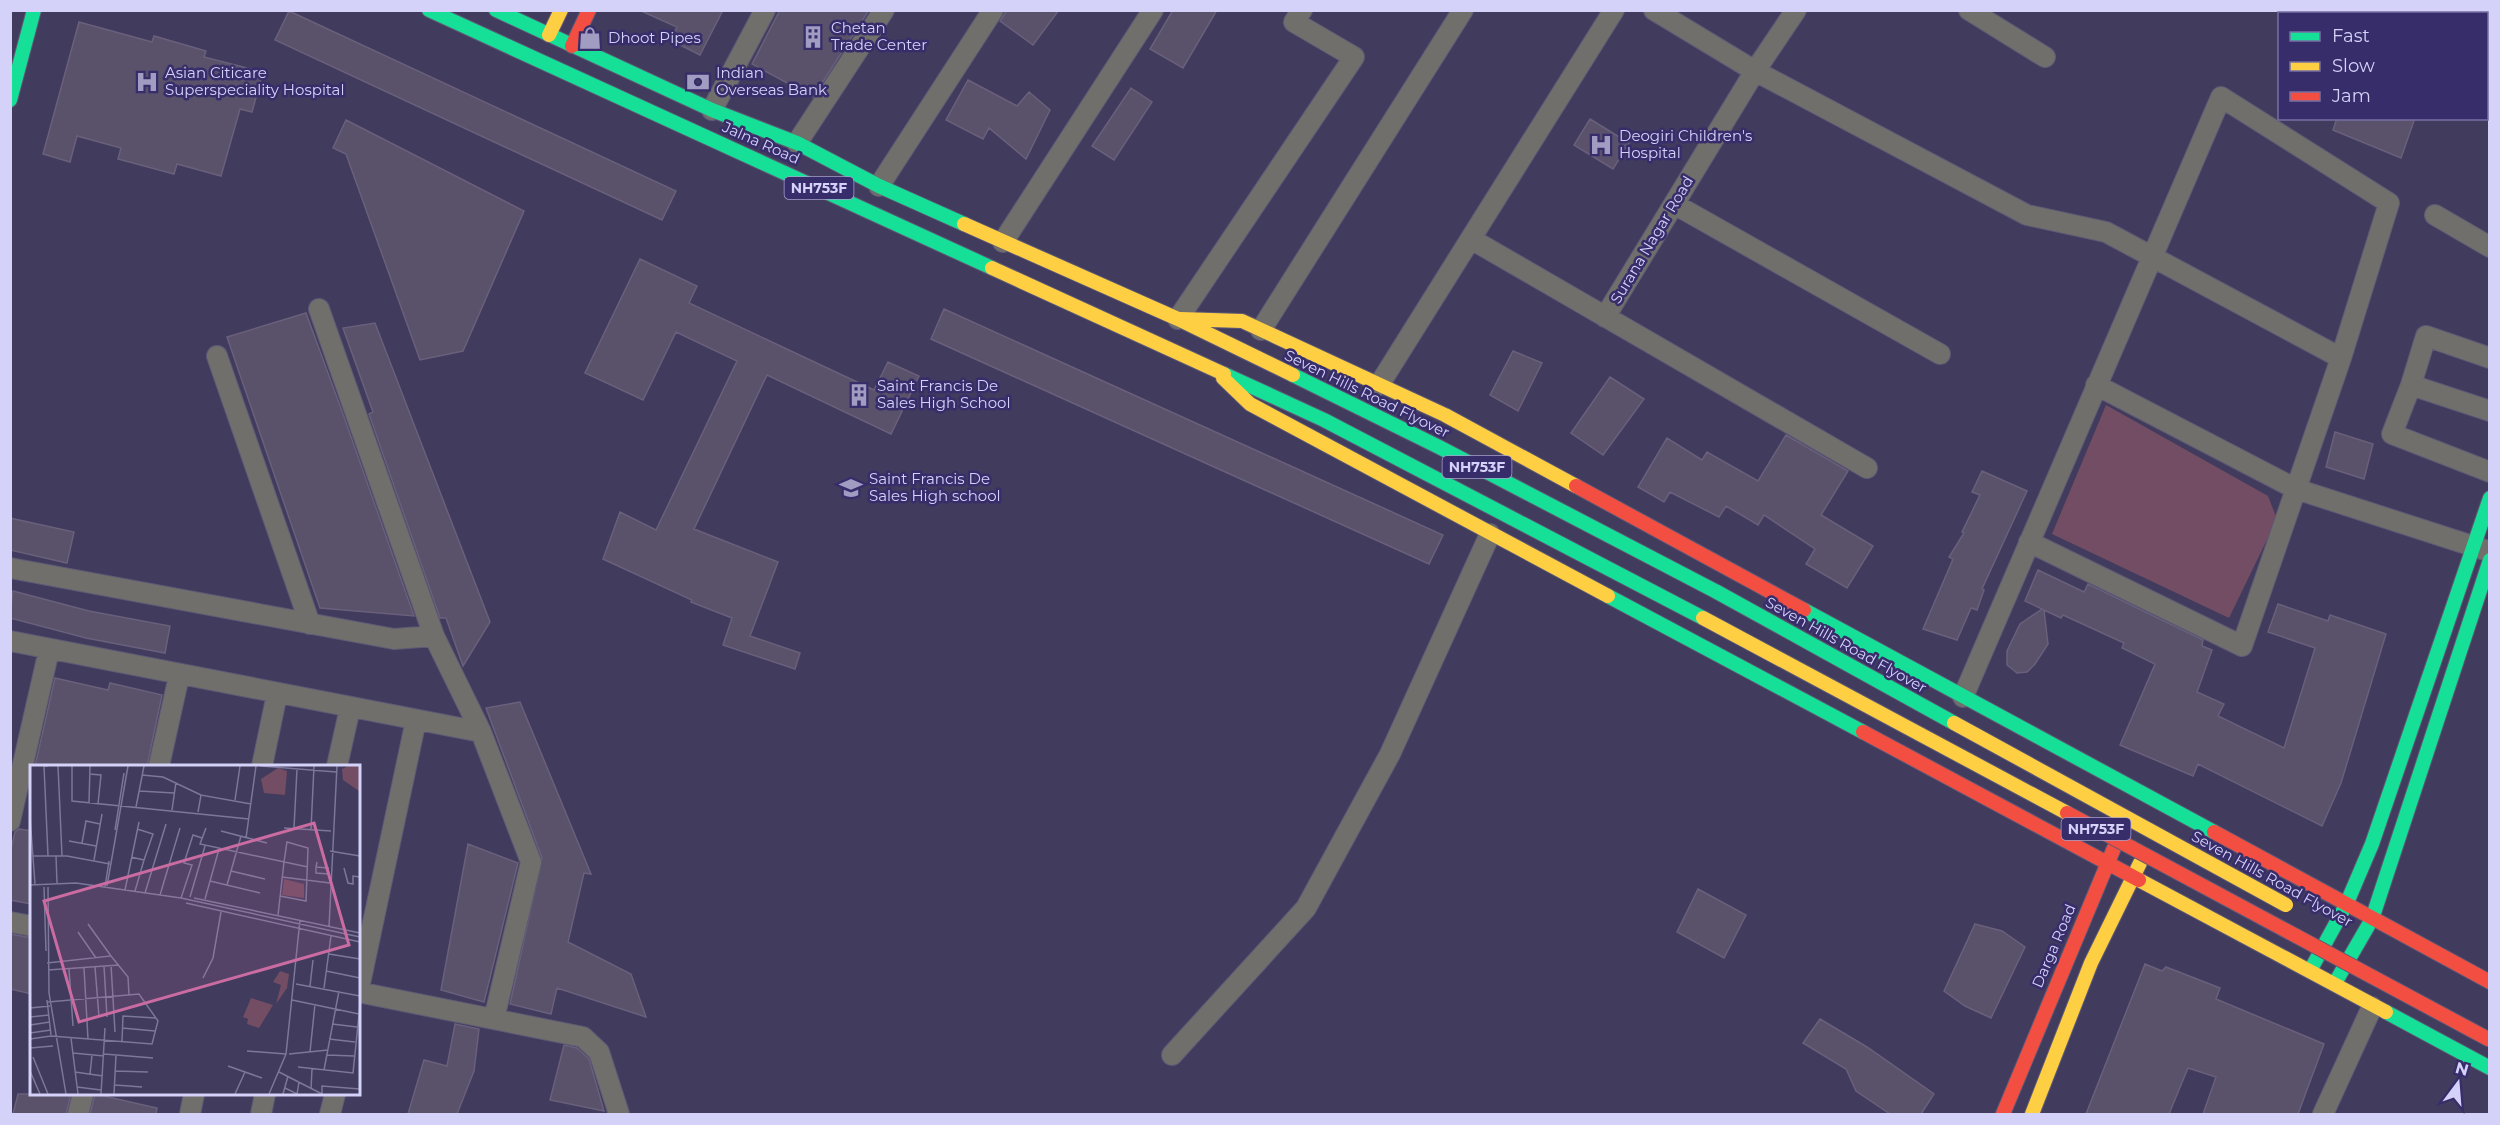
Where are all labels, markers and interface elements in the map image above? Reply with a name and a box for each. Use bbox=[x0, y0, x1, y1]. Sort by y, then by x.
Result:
legend bbox=[2278, 12, 2488, 120]
place label: Chetan Trade Center bbox=[831, 18, 927, 54]
building icon: Chetan Trade Center bbox=[800, 24, 826, 50]
shop icon: Dhoot Pipes bbox=[577, 25, 603, 51]
text: Fast bbox=[2332, 25, 2370, 47]
place label: Dhoot Pipes bbox=[608, 28, 701, 47]
text: Slow bbox=[2332, 55, 2375, 77]
place label: Asian Citicare Superspeciality Hospital bbox=[165, 63, 345, 99]
place label: Indian Overseas Bank bbox=[716, 63, 827, 99]
hospital icon: Asian Citicare Superspeciality Hospital bbox=[134, 69, 160, 95]
bank icon: Indian Overseas Bank bbox=[685, 69, 711, 95]
text: Jam bbox=[2331, 85, 2371, 107]
street label: Jalna Road bbox=[719, 117, 803, 168]
place label: Deogiri Children's Hospital bbox=[1619, 126, 1752, 162]
hospital icon: Deogiri Children's Hospital bbox=[1588, 132, 1614, 158]
street label: Surana Nagar Road bbox=[1606, 172, 1697, 307]
road number: NH753F bbox=[784, 177, 854, 199]
street label: Seven Hills Road Flyover bbox=[1282, 345, 1453, 442]
place label: Saint Francis De Sales High School bbox=[877, 376, 1011, 412]
building icon: Saint Francis De Sales High School bbox=[846, 382, 872, 408]
road number: NH753F bbox=[1442, 456, 1512, 478]
place label: Saint Francis De Sales High school bbox=[869, 469, 1001, 505]
school or university icon: Saint Francis De Sales High school bbox=[838, 475, 864, 501]
street label: Seven Hills Road Flyover bbox=[1762, 592, 1930, 697]
inset map bbox=[30, 765, 360, 1095]
road number: NH753F bbox=[2062, 818, 2130, 840]
street label: Seven Hills Road Flyover bbox=[2188, 826, 2356, 931]
street label: Darga Road bbox=[2027, 901, 2080, 991]
north arrow bbox=[2428, 1053, 2488, 1113]
text: N bbox=[2453, 1058, 2471, 1080]

